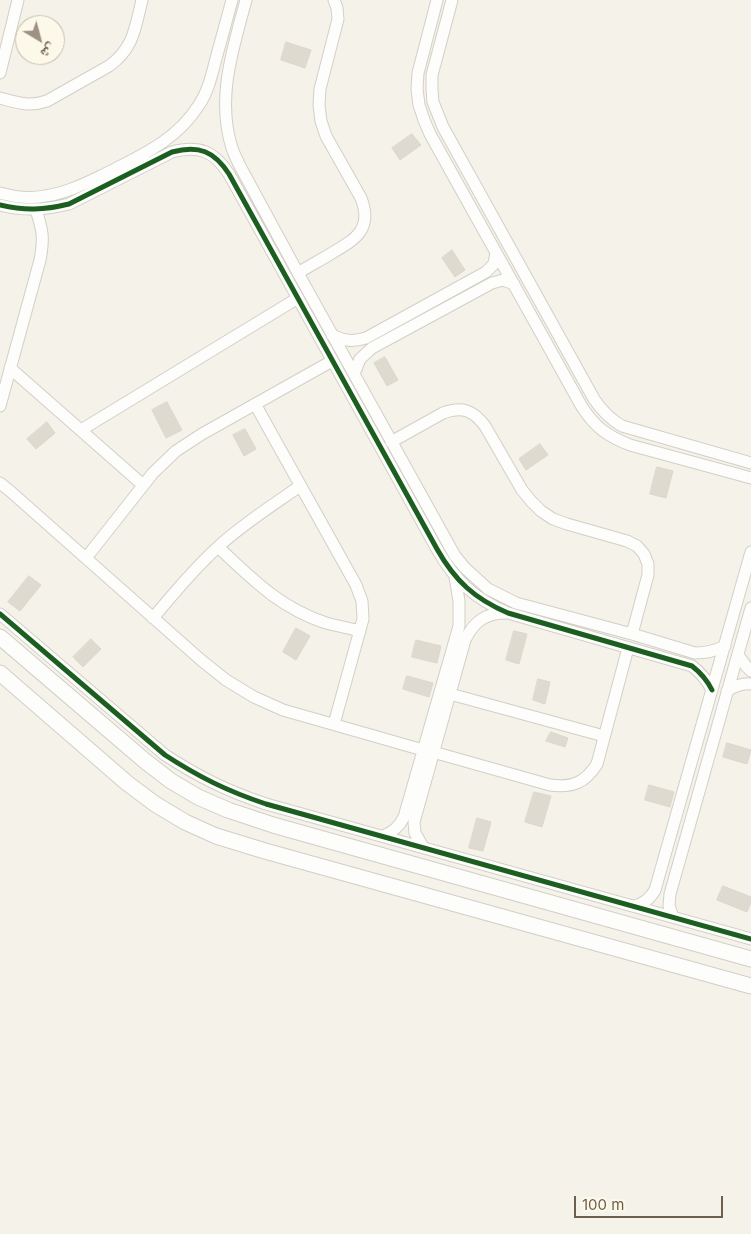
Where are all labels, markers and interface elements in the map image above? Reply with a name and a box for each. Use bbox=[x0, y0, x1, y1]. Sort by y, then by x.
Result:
north arrow bbox=[15, 15, 65, 65]
text: ش bbox=[38, 40, 60, 63]
scale bar bbox=[576, 1186, 725, 1218]
text: 100 m bbox=[582, 1195, 624, 1214]

